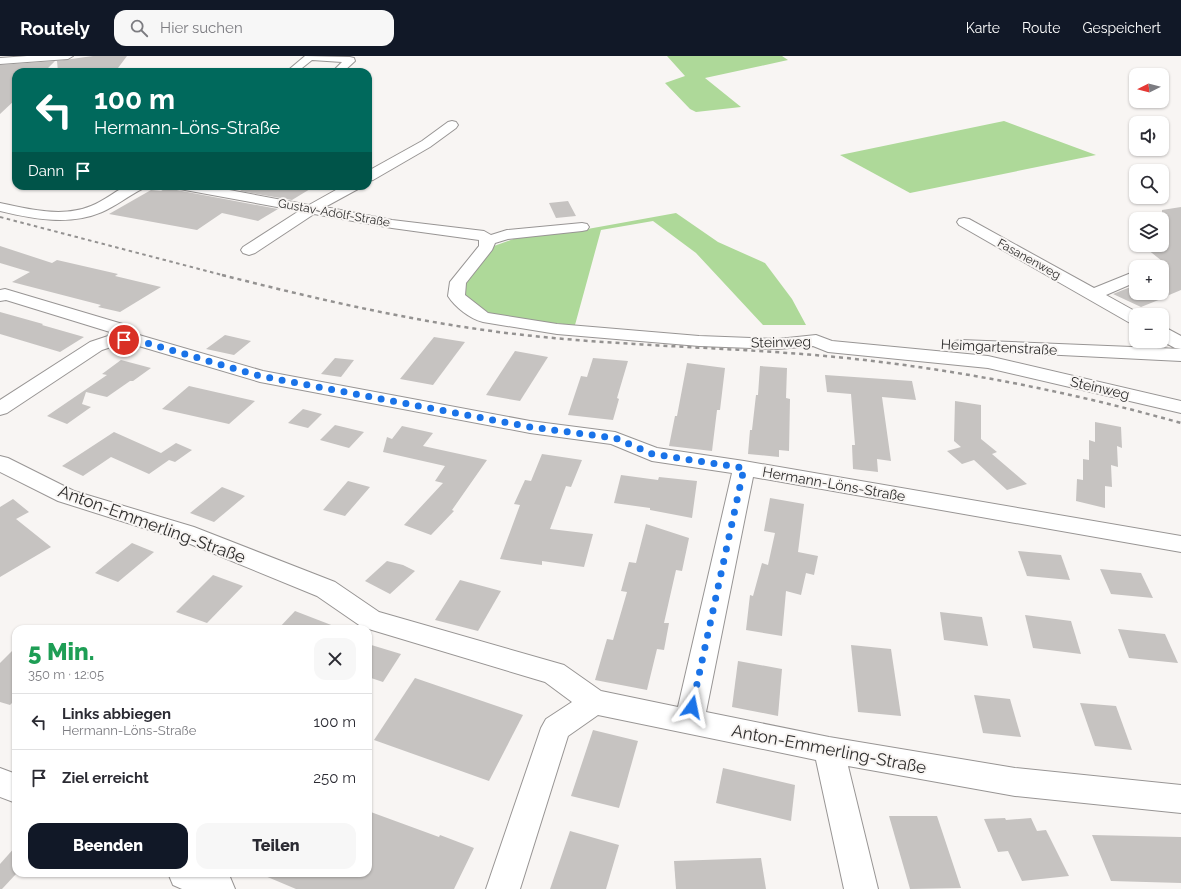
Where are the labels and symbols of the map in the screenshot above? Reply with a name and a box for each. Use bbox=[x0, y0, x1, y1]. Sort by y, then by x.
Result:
north arrow bbox=[1129, 68, 1169, 108]
street label: Gustav-Adolf-Straße bbox=[277, 196, 391, 230]
street label: Fasanenweg bbox=[995, 236, 1063, 282]
pin bbox=[107, 323, 141, 357]
street label: Steinweg bbox=[751, 333, 811, 351]
street label: Heimgartenstraße bbox=[940, 336, 1058, 358]
street label: Steinweg bbox=[1069, 373, 1131, 403]
street label: Hermann-Löns-Straße bbox=[761, 464, 907, 504]
street label: Anton-Emmerling-Straße bbox=[56, 481, 248, 567]
position arrow bbox=[671, 686, 713, 728]
street label: Anton-Emmerling-Straße bbox=[730, 720, 928, 778]

